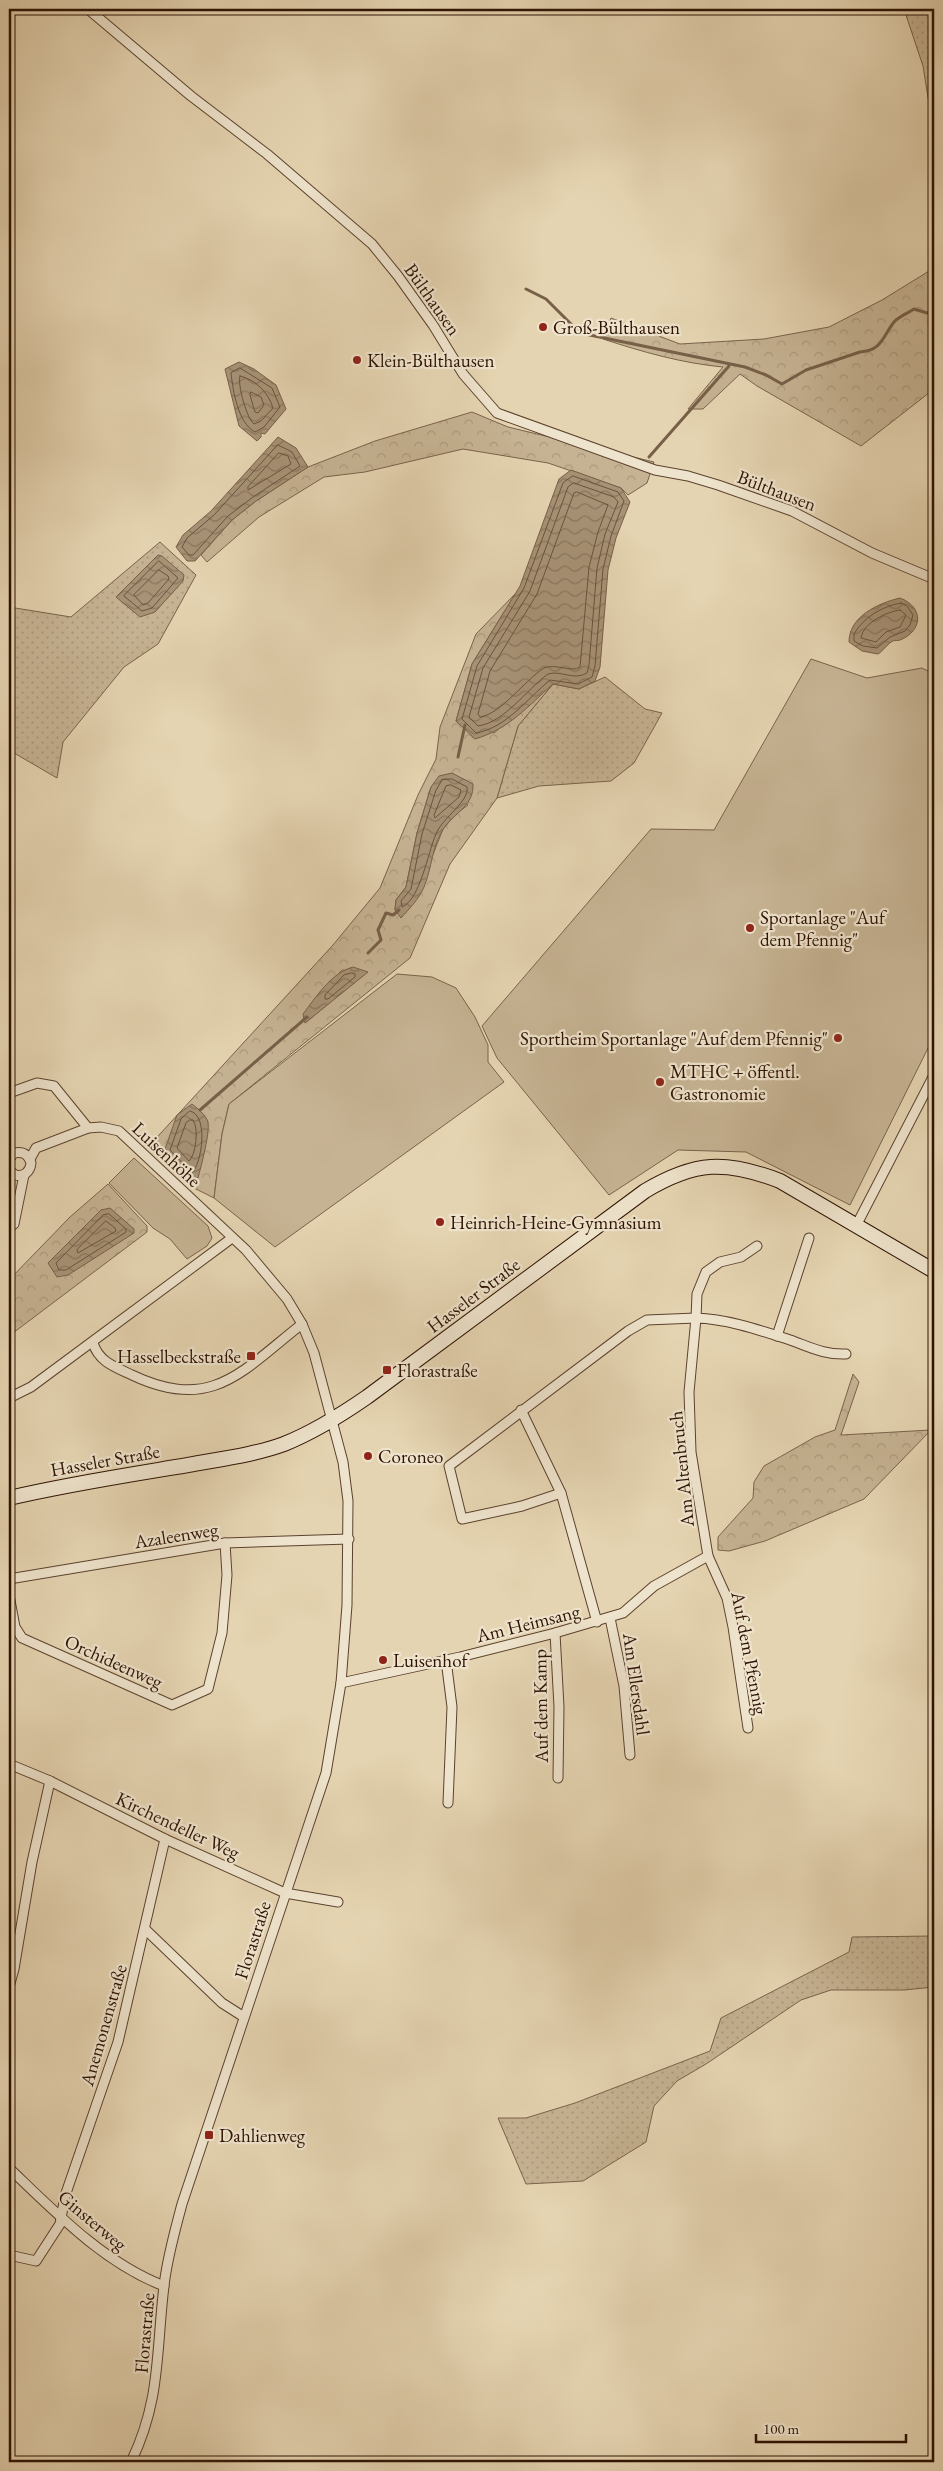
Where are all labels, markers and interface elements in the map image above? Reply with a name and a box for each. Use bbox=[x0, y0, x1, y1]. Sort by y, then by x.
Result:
street label: Bülthausen bbox=[399, 258, 467, 340]
place label: Groß-Bülthausen bbox=[553, 315, 680, 340]
marker: Groß-Bülthausen bbox=[537, 321, 549, 333]
place label: Klein-Bülthausen bbox=[367, 348, 494, 373]
marker: Klein-Bülthausen bbox=[351, 354, 363, 366]
street label: Bülthausen bbox=[734, 464, 820, 517]
place label: Sportanlage "Auf dem Pfennig" bbox=[760, 905, 887, 952]
marker: Sportanlage "Auf dem Pfennig" bbox=[744, 922, 756, 934]
place label: Sportheim Sportanlage "Auf dem Pfennig" bbox=[520, 1026, 828, 1051]
marker: Sportheim Sportanlage "Auf dem Pfennig" bbox=[832, 1032, 844, 1044]
place label: MTHC + öffentl. Gastronomie bbox=[670, 1059, 800, 1106]
marker: MTHC + öffentl. Gastronomie bbox=[654, 1076, 666, 1088]
street label: Luisenhöhe bbox=[127, 1116, 206, 1193]
place label: Heinrich-Heine-Gymnasium bbox=[450, 1210, 662, 1235]
marker: Heinrich-Heine-Gymnasium bbox=[434, 1216, 446, 1228]
street label: Hasseler Straße bbox=[422, 1252, 525, 1339]
place label: Hasselbeckstraße bbox=[117, 1344, 241, 1369]
marker: Hasselbeckstraße bbox=[245, 1350, 257, 1362]
place label: Florastraße bbox=[397, 1358, 478, 1383]
marker: Florastraße bbox=[381, 1364, 393, 1376]
street label: Am Altenbruch bbox=[663, 1409, 700, 1529]
street label: Hasseler Straße bbox=[49, 1439, 162, 1482]
place label: Coroneo bbox=[378, 1444, 443, 1469]
marker: Coroneo bbox=[362, 1450, 374, 1462]
street label: Azaleenweg bbox=[131, 1516, 220, 1555]
street label: Auf dem Pfennig bbox=[725, 1588, 774, 1718]
street label: Am Heimsang bbox=[473, 1598, 583, 1649]
street label: Orchideenweg bbox=[61, 1629, 168, 1695]
street label: Am Ellersdahl bbox=[617, 1630, 656, 1737]
place label: Luisenhof bbox=[393, 1648, 470, 1673]
street label: Auf dem Kamp bbox=[527, 1649, 554, 1764]
marker: Luisenhof bbox=[377, 1654, 389, 1666]
street label: Kirchendeller Weg bbox=[112, 1786, 244, 1865]
street label: Florastraße bbox=[228, 1898, 277, 1982]
street label: Anemonenstraße bbox=[74, 1961, 133, 2090]
place label: Dahlienweg bbox=[219, 2123, 306, 2148]
marker: Dahlienweg bbox=[203, 2129, 215, 2141]
street label: Ginsterweg bbox=[53, 2184, 133, 2257]
street label: Florastraße bbox=[129, 2292, 160, 2374]
scale bar bbox=[756, 2411, 906, 2443]
text: 100 m bbox=[763, 2419, 800, 2438]

